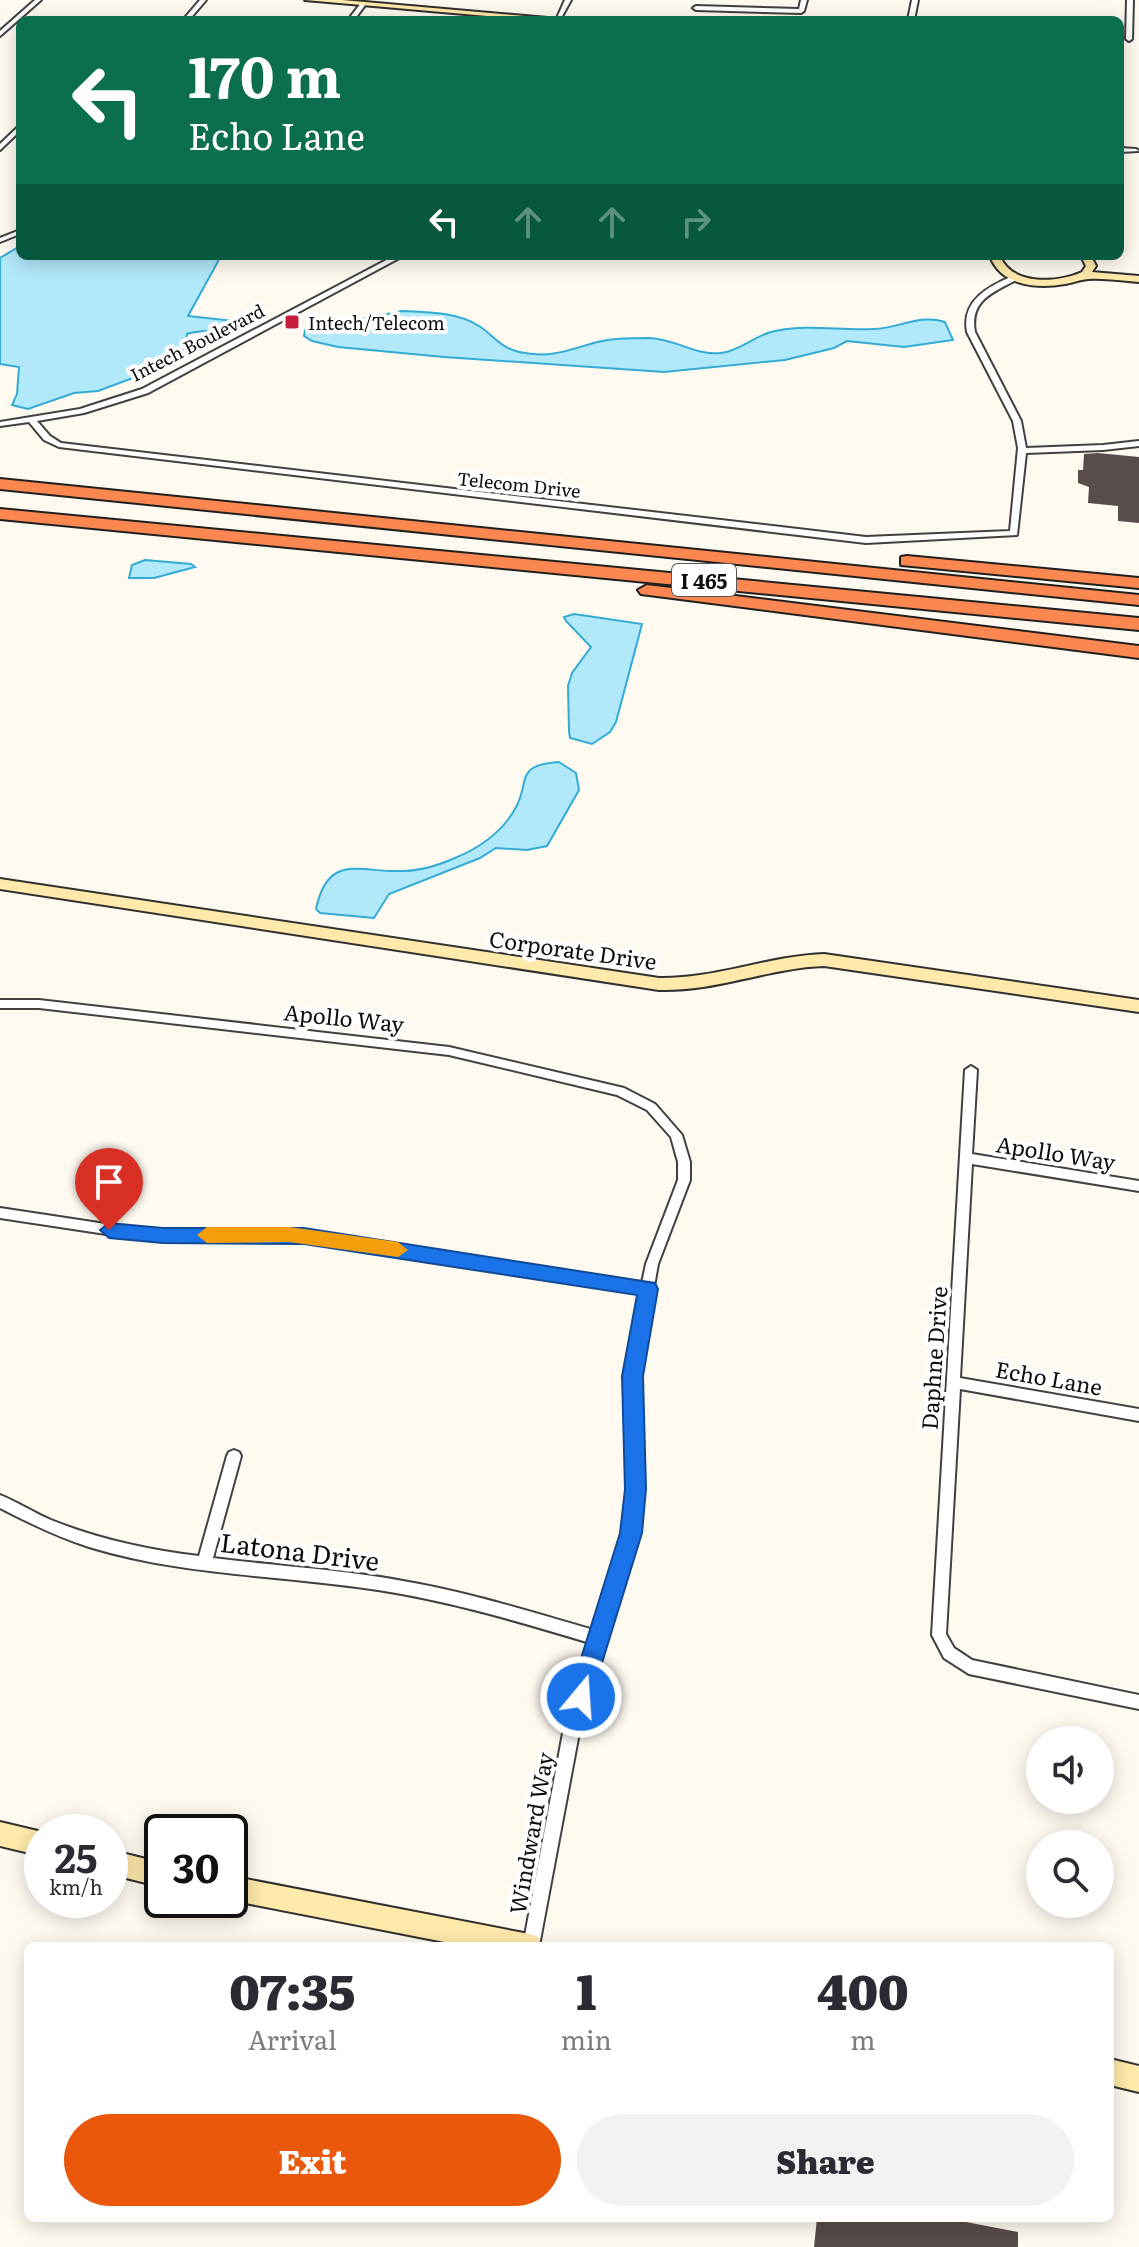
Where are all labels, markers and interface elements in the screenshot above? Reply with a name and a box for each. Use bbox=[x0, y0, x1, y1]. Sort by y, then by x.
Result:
text: 170 m bbox=[188, 32, 341, 115]
icon: left bbox=[56, 48, 160, 152]
text: Echo Lane bbox=[188, 108, 365, 161]
icon: left bbox=[422, 200, 466, 244]
icon: ahead bbox=[506, 200, 550, 244]
icon: ahead bbox=[590, 200, 634, 244]
icon: right bbox=[674, 200, 718, 244]
street label: Intech Boulevard bbox=[125, 296, 269, 388]
place label: Intech/Telecom bbox=[308, 309, 445, 336]
marker: Intech/Telecom bbox=[283, 313, 301, 331]
street label: Telecom Drive bbox=[456, 464, 582, 504]
road number: I 465 bbox=[672, 564, 736, 596]
street label: Corporate Drive bbox=[487, 921, 659, 977]
street label: Apollo Way bbox=[282, 994, 406, 1040]
street label: Apollo Way bbox=[994, 1126, 1119, 1178]
pin bbox=[75, 1148, 143, 1230]
icon: arrive bbox=[87, 1160, 131, 1204]
street label: Daphne Drive bbox=[912, 1285, 954, 1431]
street label: Echo Lane bbox=[993, 1351, 1105, 1403]
street label: Latona Drive bbox=[218, 1521, 382, 1579]
position arrow bbox=[539, 1655, 623, 1739]
map controls bbox=[1026, 1726, 1114, 1918]
button: sound bbox=[1026, 1726, 1114, 1814]
street label: Windward Way bbox=[500, 1749, 561, 1917]
speed limit sign: 30 bbox=[144, 1814, 248, 1918]
text: 25 bbox=[54, 1826, 98, 1885]
button: search bbox=[1026, 1830, 1114, 1918]
text: km/h bbox=[49, 1871, 103, 1901]
text: 07:35 bbox=[229, 1954, 355, 2025]
text: 1 bbox=[576, 1954, 596, 2025]
text: 400 bbox=[817, 1954, 909, 2025]
text: Arrival bbox=[248, 2019, 337, 2058]
text: min bbox=[561, 2019, 612, 2058]
text: m bbox=[850, 2019, 875, 2058]
button: Exit bbox=[64, 2114, 561, 2206]
button: Share bbox=[577, 2114, 1074, 2206]

